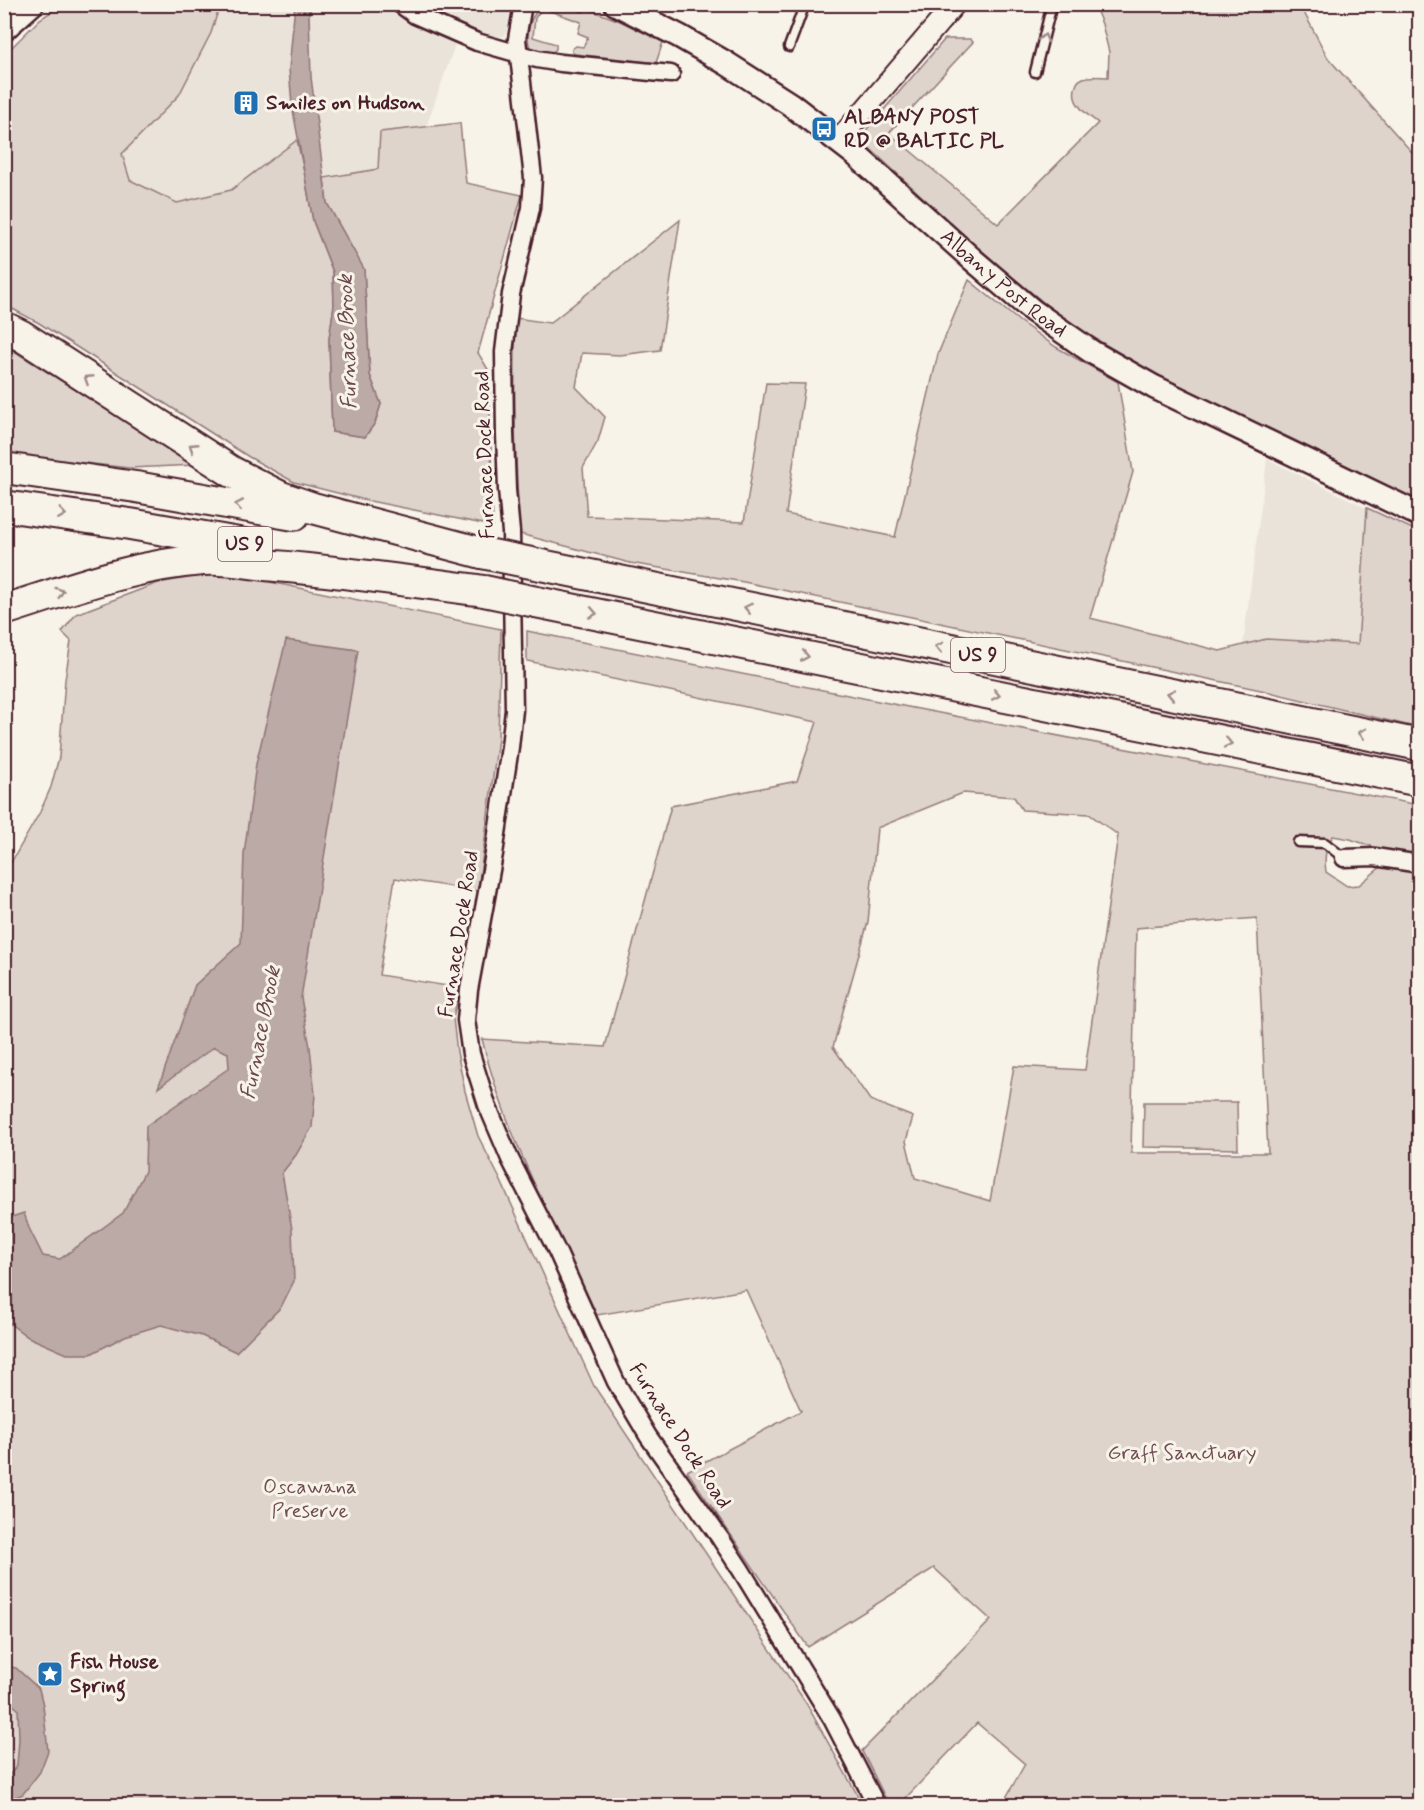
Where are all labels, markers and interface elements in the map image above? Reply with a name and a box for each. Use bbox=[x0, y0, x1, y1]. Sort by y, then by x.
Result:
one-way arrow bbox=[1036, 33, 1049, 43]
building icon: Smiles on Hudson bbox=[231, 88, 261, 118]
place label: Smiles on Hudson bbox=[266, 89, 425, 117]
place label: ALBANY POST RD @ BALTIC PL bbox=[844, 103, 1005, 155]
bus stop icon: ALBANY POST RD @ BALTIC PL bbox=[809, 114, 839, 144]
street label: Albany Post Road bbox=[934, 223, 1072, 344]
water label: Furnace Brook bbox=[332, 272, 364, 410]
street label: Furnace Dock Road bbox=[468, 370, 502, 540]
one-way arrow bbox=[84, 375, 95, 386]
one-way arrow bbox=[189, 442, 199, 454]
one-way arrow bbox=[235, 499, 245, 512]
one-way arrow bbox=[58, 508, 67, 520]
road number: US 9 bbox=[218, 527, 272, 561]
one-way arrow bbox=[54, 587, 65, 599]
one-way arrow bbox=[743, 602, 753, 615]
one-way arrow bbox=[588, 606, 598, 619]
road number: US 9 bbox=[951, 638, 1005, 672]
one-way arrow bbox=[934, 641, 944, 654]
one-way arrow bbox=[800, 649, 810, 662]
one-way arrow bbox=[991, 688, 1001, 701]
one-way arrow bbox=[1166, 688, 1176, 701]
one-way arrow bbox=[1357, 727, 1367, 740]
one-way arrow bbox=[1223, 736, 1233, 749]
street label: Furnace Dock Road bbox=[432, 848, 486, 1020]
water label: Furnace Brook bbox=[234, 962, 288, 1102]
street label: Furnace Dock Road bbox=[622, 1358, 738, 1514]
park label: Graff Sanctuary bbox=[1107, 1439, 1257, 1467]
park label: Oscawana Preserve bbox=[263, 1473, 357, 1525]
place label: Fish House Spring bbox=[70, 1648, 159, 1702]
place icon: Fish House Spring bbox=[35, 1659, 65, 1689]

